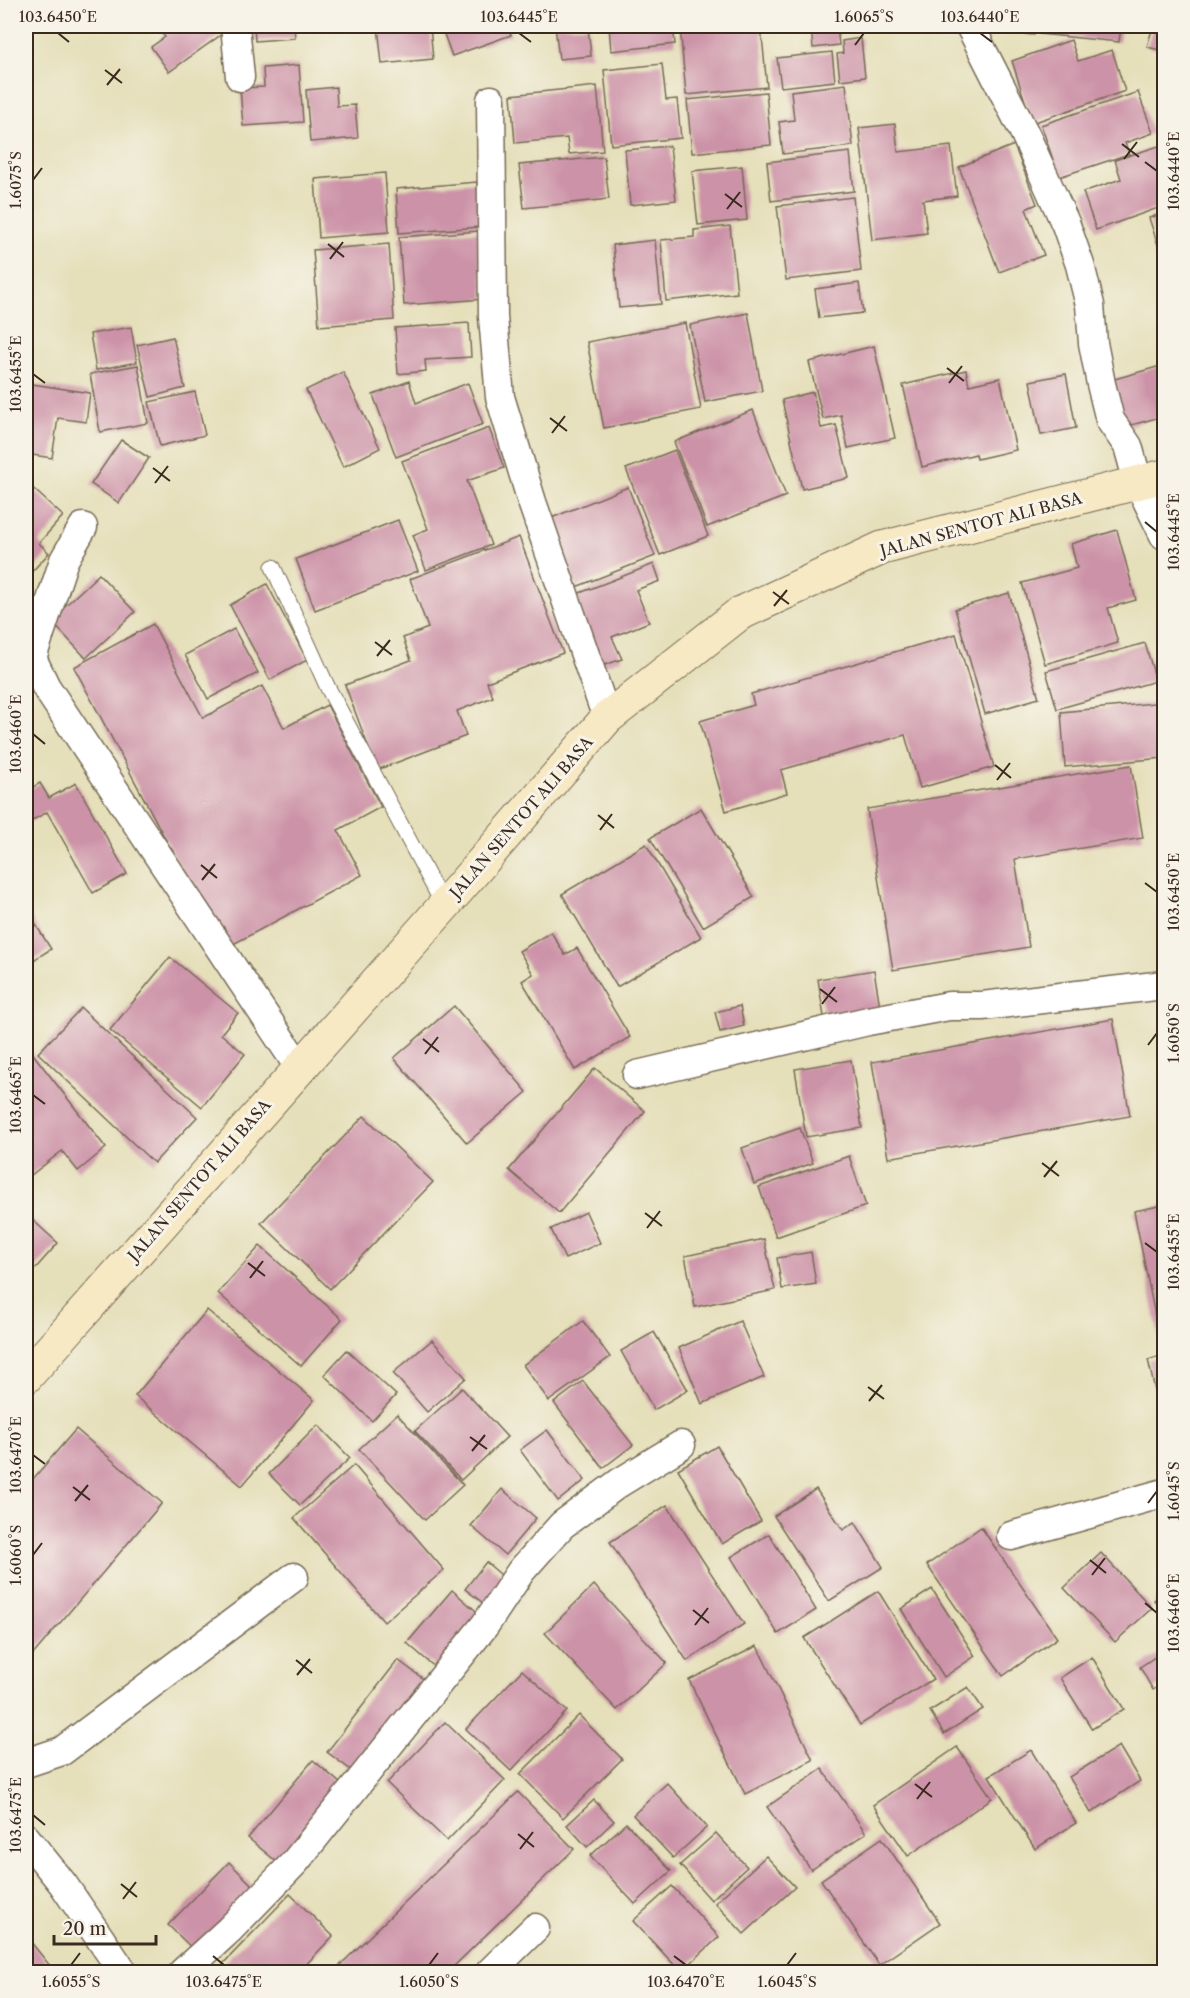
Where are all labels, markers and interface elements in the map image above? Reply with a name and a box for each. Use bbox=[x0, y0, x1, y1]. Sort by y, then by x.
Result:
text: 103.6450°E bbox=[19, 7, 97, 26]
text: 103.6445°E bbox=[480, 7, 558, 26]
text: 1.6065°S bbox=[834, 7, 894, 26]
text: 103.6440°E bbox=[941, 7, 1019, 26]
text: 103.6440°E bbox=[1164, 132, 1183, 210]
text: 1.6075°S bbox=[6, 151, 25, 209]
text: 103.6455°E bbox=[6, 335, 25, 413]
street label: JALAN SENTOT ALI BASA bbox=[875, 487, 1085, 561]
text: 103.6445°E bbox=[1164, 493, 1183, 571]
text: 103.6460°E bbox=[6, 694, 25, 774]
street label: JALAN SENTOT ALI BASA bbox=[443, 731, 598, 904]
text: 103.6450°E bbox=[1164, 853, 1183, 931]
text: 1.6050°S bbox=[1164, 1003, 1183, 1063]
text: 103.6465°E bbox=[6, 1056, 25, 1134]
street label: JALAN SENTOT ALI BASA bbox=[121, 1094, 276, 1267]
text: 103.6455°E bbox=[1164, 1213, 1183, 1291]
text: 103.6470°E bbox=[6, 1416, 25, 1494]
text: 1.6045°S bbox=[1164, 1461, 1183, 1521]
text: 1.6060°S bbox=[6, 1525, 25, 1585]
text: 103.6460°E bbox=[1164, 1573, 1183, 1653]
text: 103.6475°E bbox=[6, 1777, 25, 1853]
scale bar bbox=[54, 1908, 156, 1946]
text: 20 m bbox=[63, 1918, 107, 1940]
text: 1.6055°S bbox=[42, 1972, 100, 1991]
text: 103.6475°E bbox=[186, 1972, 262, 1991]
text: 1.6050°S bbox=[399, 1972, 459, 1991]
text: 103.6470°E bbox=[647, 1972, 725, 1991]
text: 1.6045°S bbox=[757, 1972, 817, 1991]

